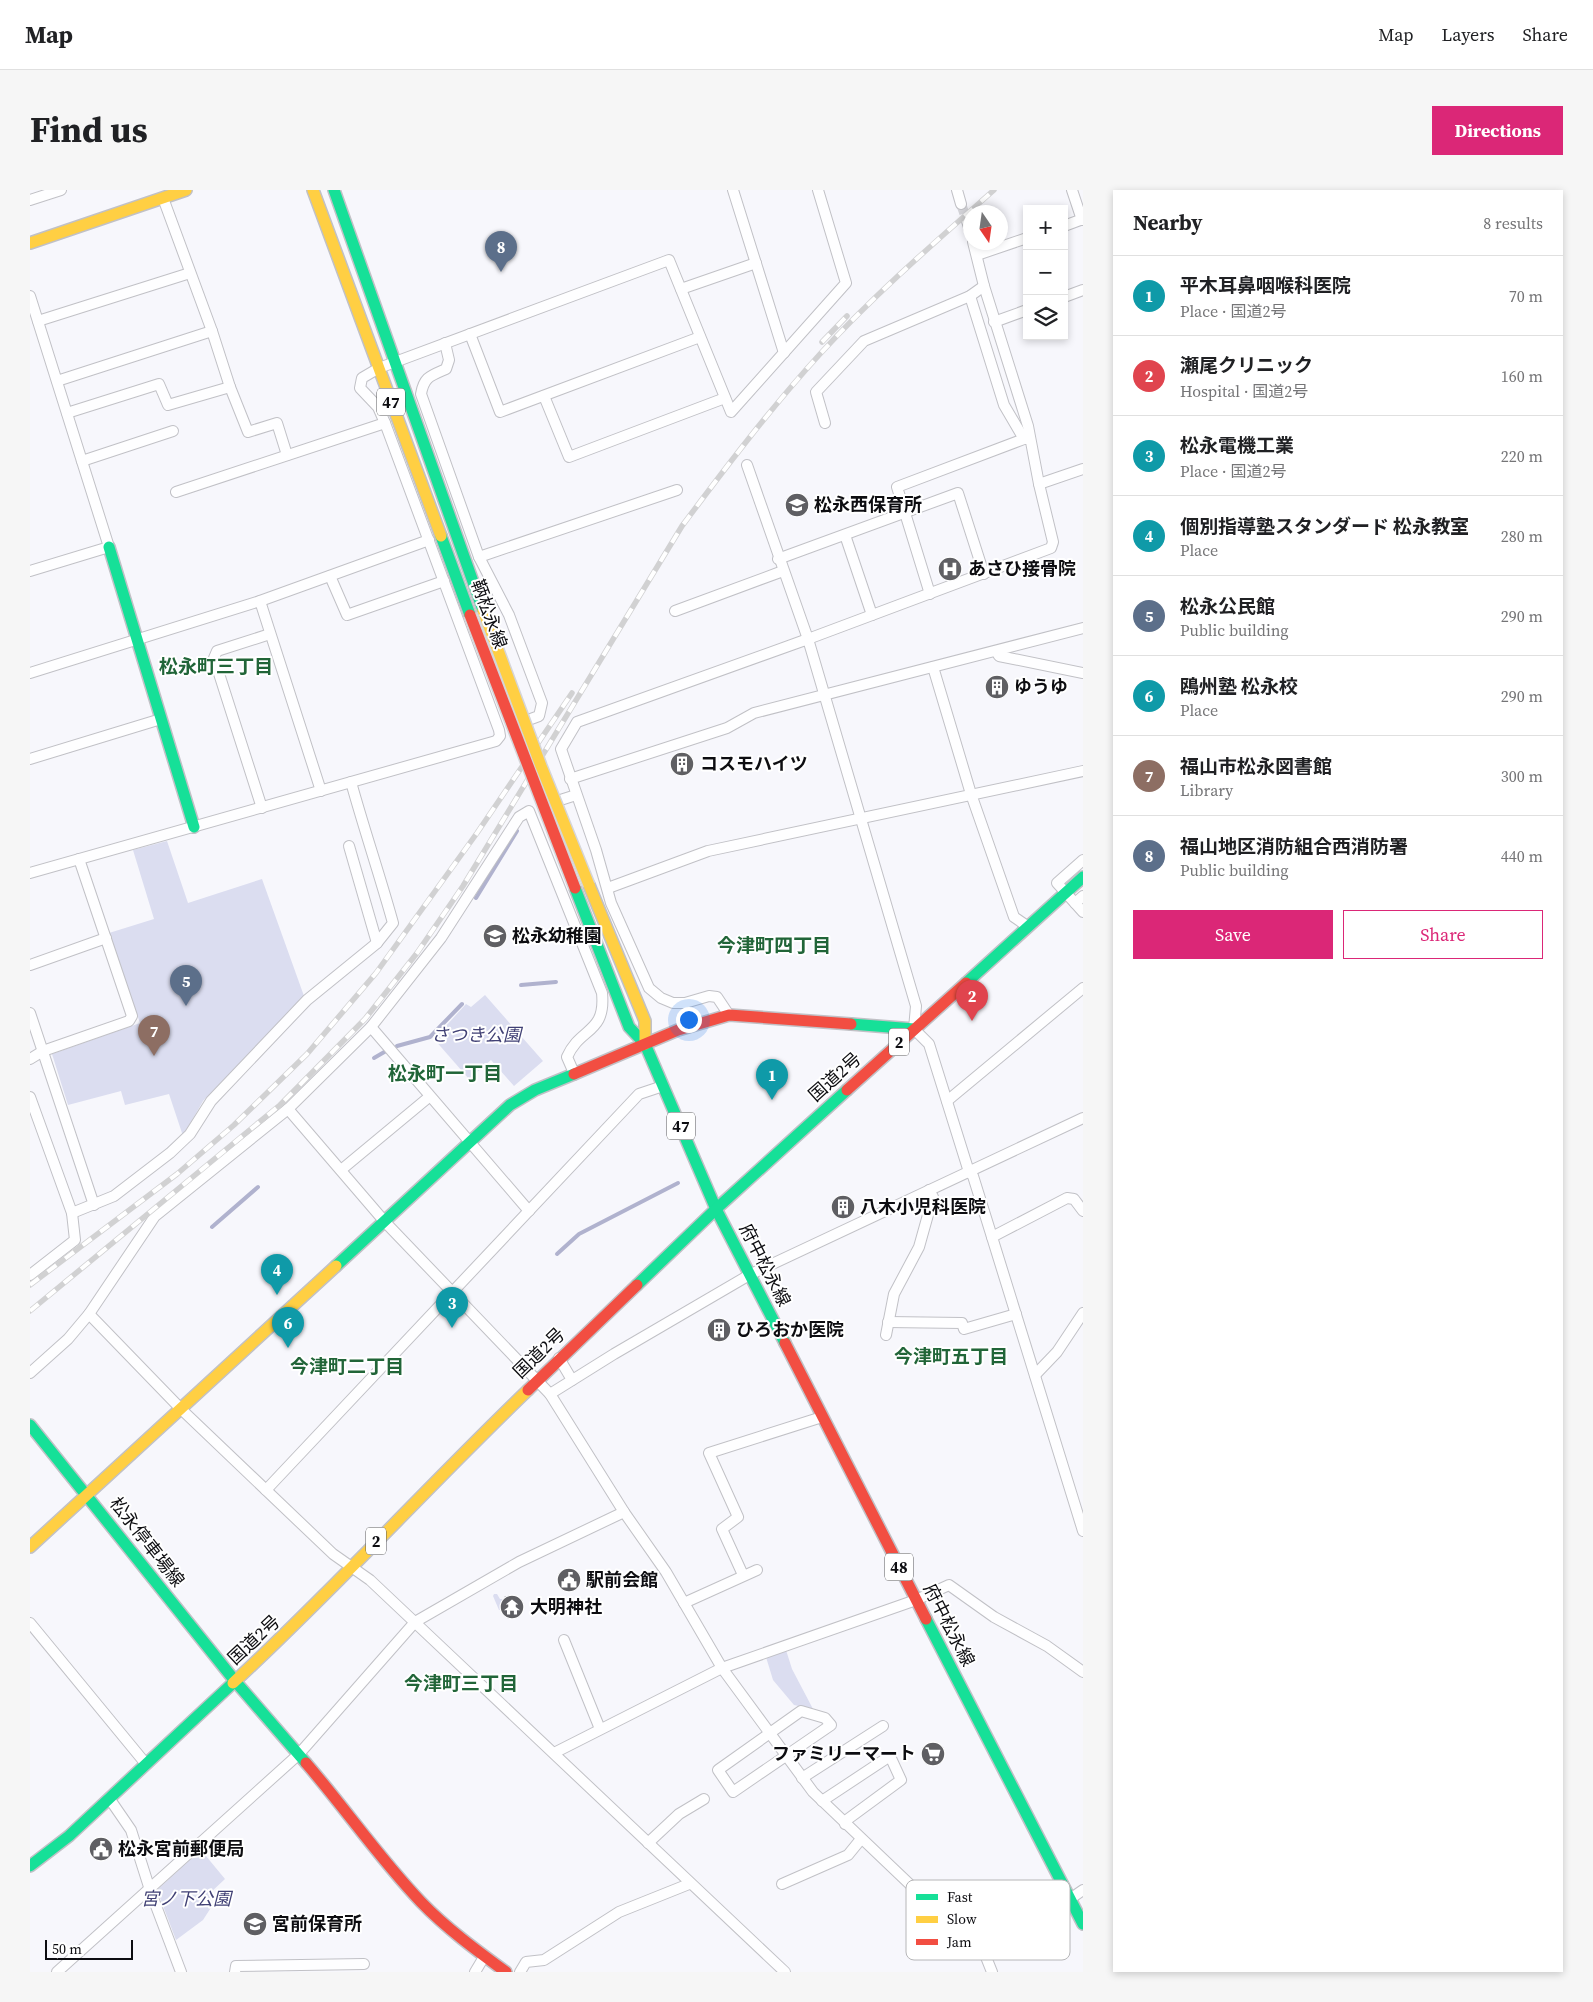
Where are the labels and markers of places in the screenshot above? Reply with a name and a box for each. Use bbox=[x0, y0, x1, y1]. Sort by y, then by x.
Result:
pin: 8 bbox=[485, 231, 517, 272]
school or university icon: 松永西保育所 bbox=[784, 492, 810, 518]
place label: 松永西保育所 bbox=[814, 492, 922, 517]
hospital icon: あさひ接骨院 bbox=[937, 556, 963, 582]
place label: あさひ接骨院 bbox=[968, 556, 1076, 581]
building icon: ゆうゆ bbox=[984, 674, 1010, 700]
place label: ゆうゆ bbox=[1014, 674, 1068, 699]
building icon: コスモハイツ bbox=[669, 751, 695, 777]
place label: コスモハイツ bbox=[700, 751, 808, 776]
school or university icon: 松永幼稚園 bbox=[482, 923, 508, 949]
place label: 松永幼稚園 bbox=[512, 923, 602, 948]
pin: 5 bbox=[170, 965, 202, 1006]
pin: 2 bbox=[956, 980, 988, 1021]
pin: 7 bbox=[138, 1015, 170, 1056]
pin: 1 bbox=[756, 1059, 788, 1100]
building icon: 八木小児科医院 bbox=[830, 1194, 856, 1220]
place label: 八木小児科医院 bbox=[860, 1194, 986, 1219]
pin: 4 bbox=[261, 1254, 293, 1295]
pin: 3 bbox=[436, 1287, 468, 1328]
pin: 6 bbox=[272, 1307, 304, 1348]
building icon: ひろおか医院 bbox=[706, 1317, 732, 1343]
place label: ひろおか医院 bbox=[736, 1317, 844, 1342]
public building icon: 駅前会館 bbox=[556, 1567, 582, 1593]
place label: 駅前会館 bbox=[586, 1567, 658, 1592]
temple icon: 大明神社 bbox=[499, 1594, 525, 1620]
place label: 大明神社 bbox=[530, 1594, 602, 1619]
place label: ファミリーマート bbox=[772, 1741, 916, 1766]
supermarket icon: ファミリーマート bbox=[920, 1741, 946, 1767]
public building icon: 松永宮前郵便局 bbox=[88, 1836, 114, 1862]
place label: 松永宮前郵便局 bbox=[118, 1836, 244, 1861]
school or university icon: 宮前保育所 bbox=[242, 1911, 268, 1937]
place label: 宮前保育所 bbox=[272, 1911, 362, 1936]

